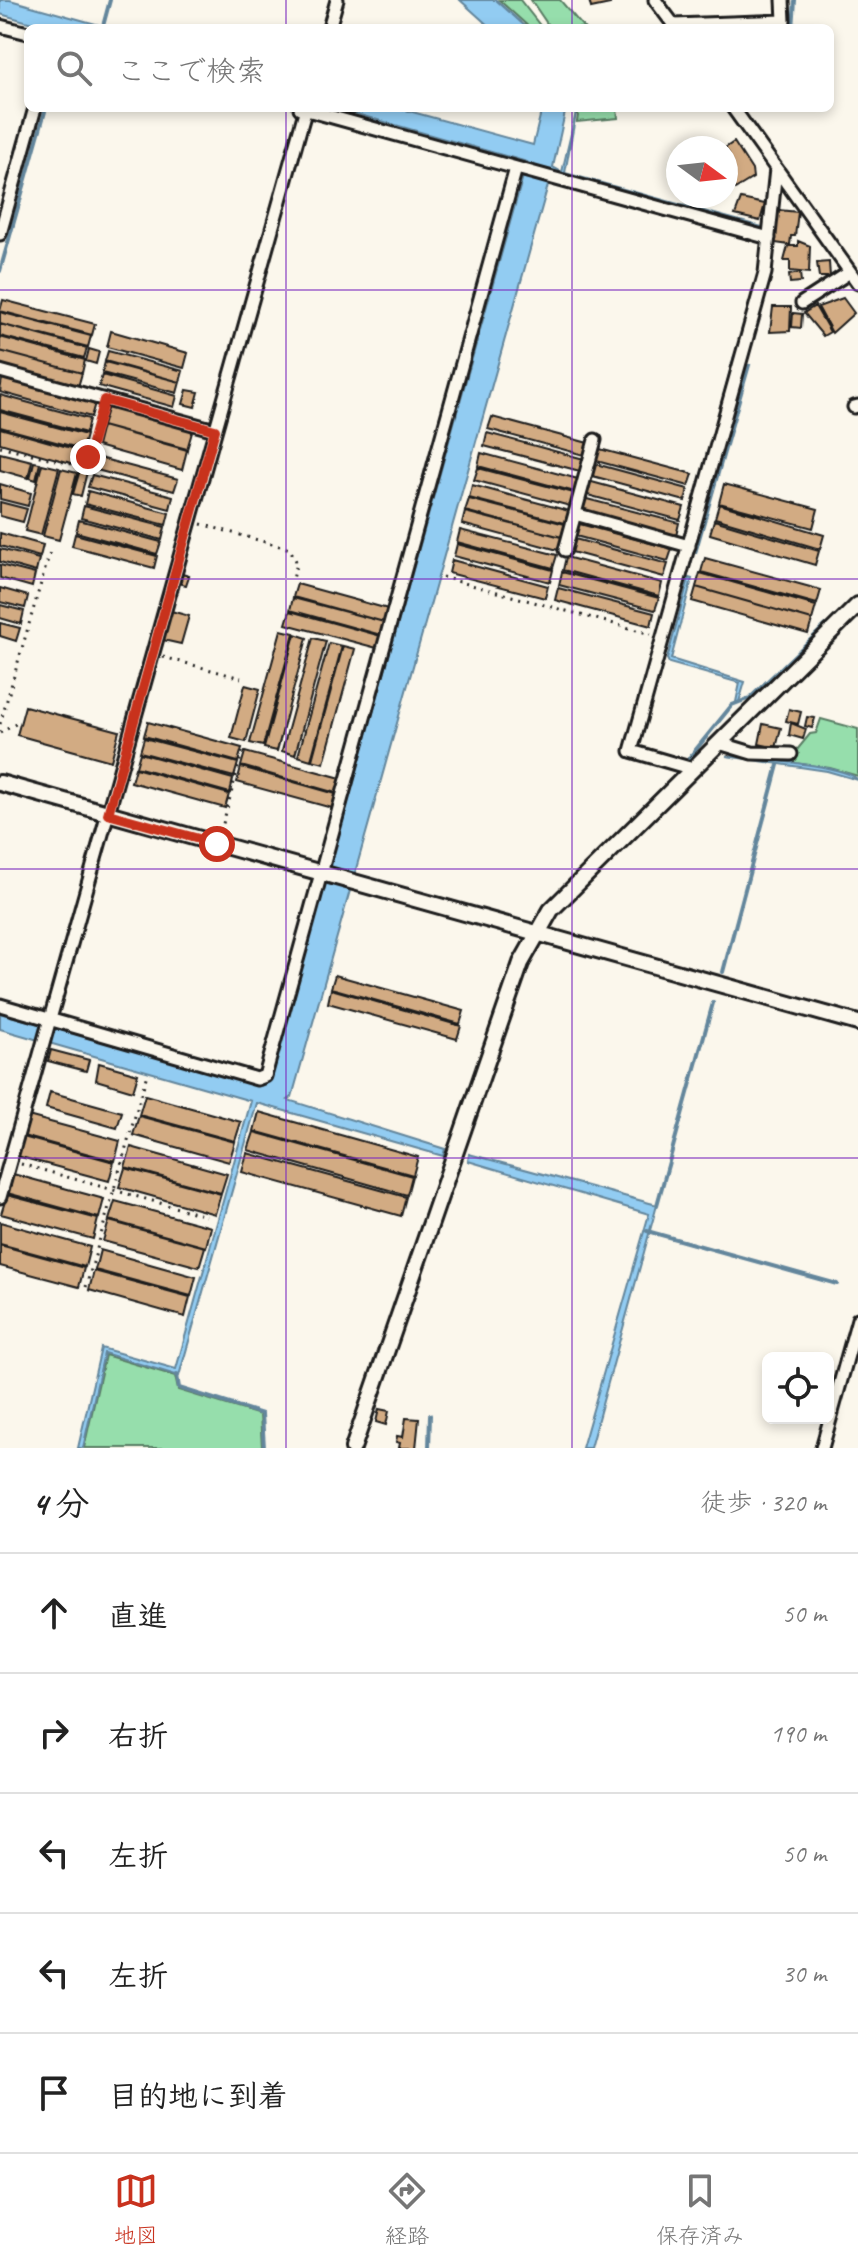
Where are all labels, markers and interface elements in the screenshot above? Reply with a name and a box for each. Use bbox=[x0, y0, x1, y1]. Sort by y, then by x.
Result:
search box bbox=[24, 24, 834, 112]
icon: search bbox=[52, 46, 96, 90]
text: ここで検索 bbox=[116, 52, 266, 90]
north arrow bbox=[666, 136, 738, 208]
route end bbox=[70, 439, 106, 475]
route start bbox=[199, 826, 235, 862]
map controls bbox=[762, 1352, 834, 1424]
button: locate bbox=[762, 1352, 834, 1424]
text: 4 分 bbox=[32, 1482, 90, 1525]
text: 徒歩 · 320 m bbox=[701, 1486, 826, 1519]
icon: ahead bbox=[32, 1591, 76, 1635]
text: 直進 bbox=[108, 1597, 168, 1635]
text: 50 m bbox=[782, 1597, 826, 1630]
icon: right bbox=[32, 1711, 76, 1755]
text: 右折 bbox=[108, 1717, 168, 1755]
text: 190 m bbox=[770, 1717, 826, 1750]
icon: left bbox=[32, 1831, 76, 1875]
text: 左折 bbox=[108, 1837, 168, 1875]
text: 50 m bbox=[782, 1837, 826, 1870]
icon: left bbox=[32, 1951, 76, 1995]
text: 左折 bbox=[108, 1957, 168, 1995]
text: 30 m bbox=[782, 1957, 826, 1990]
icon: arrive bbox=[32, 2071, 76, 2115]
text: 目的地に到着 bbox=[108, 2077, 288, 2115]
tab: 地図 bbox=[114, 2169, 158, 2250]
tab: 経路 bbox=[385, 2169, 429, 2250]
tab: 保存済み bbox=[656, 2169, 744, 2250]

